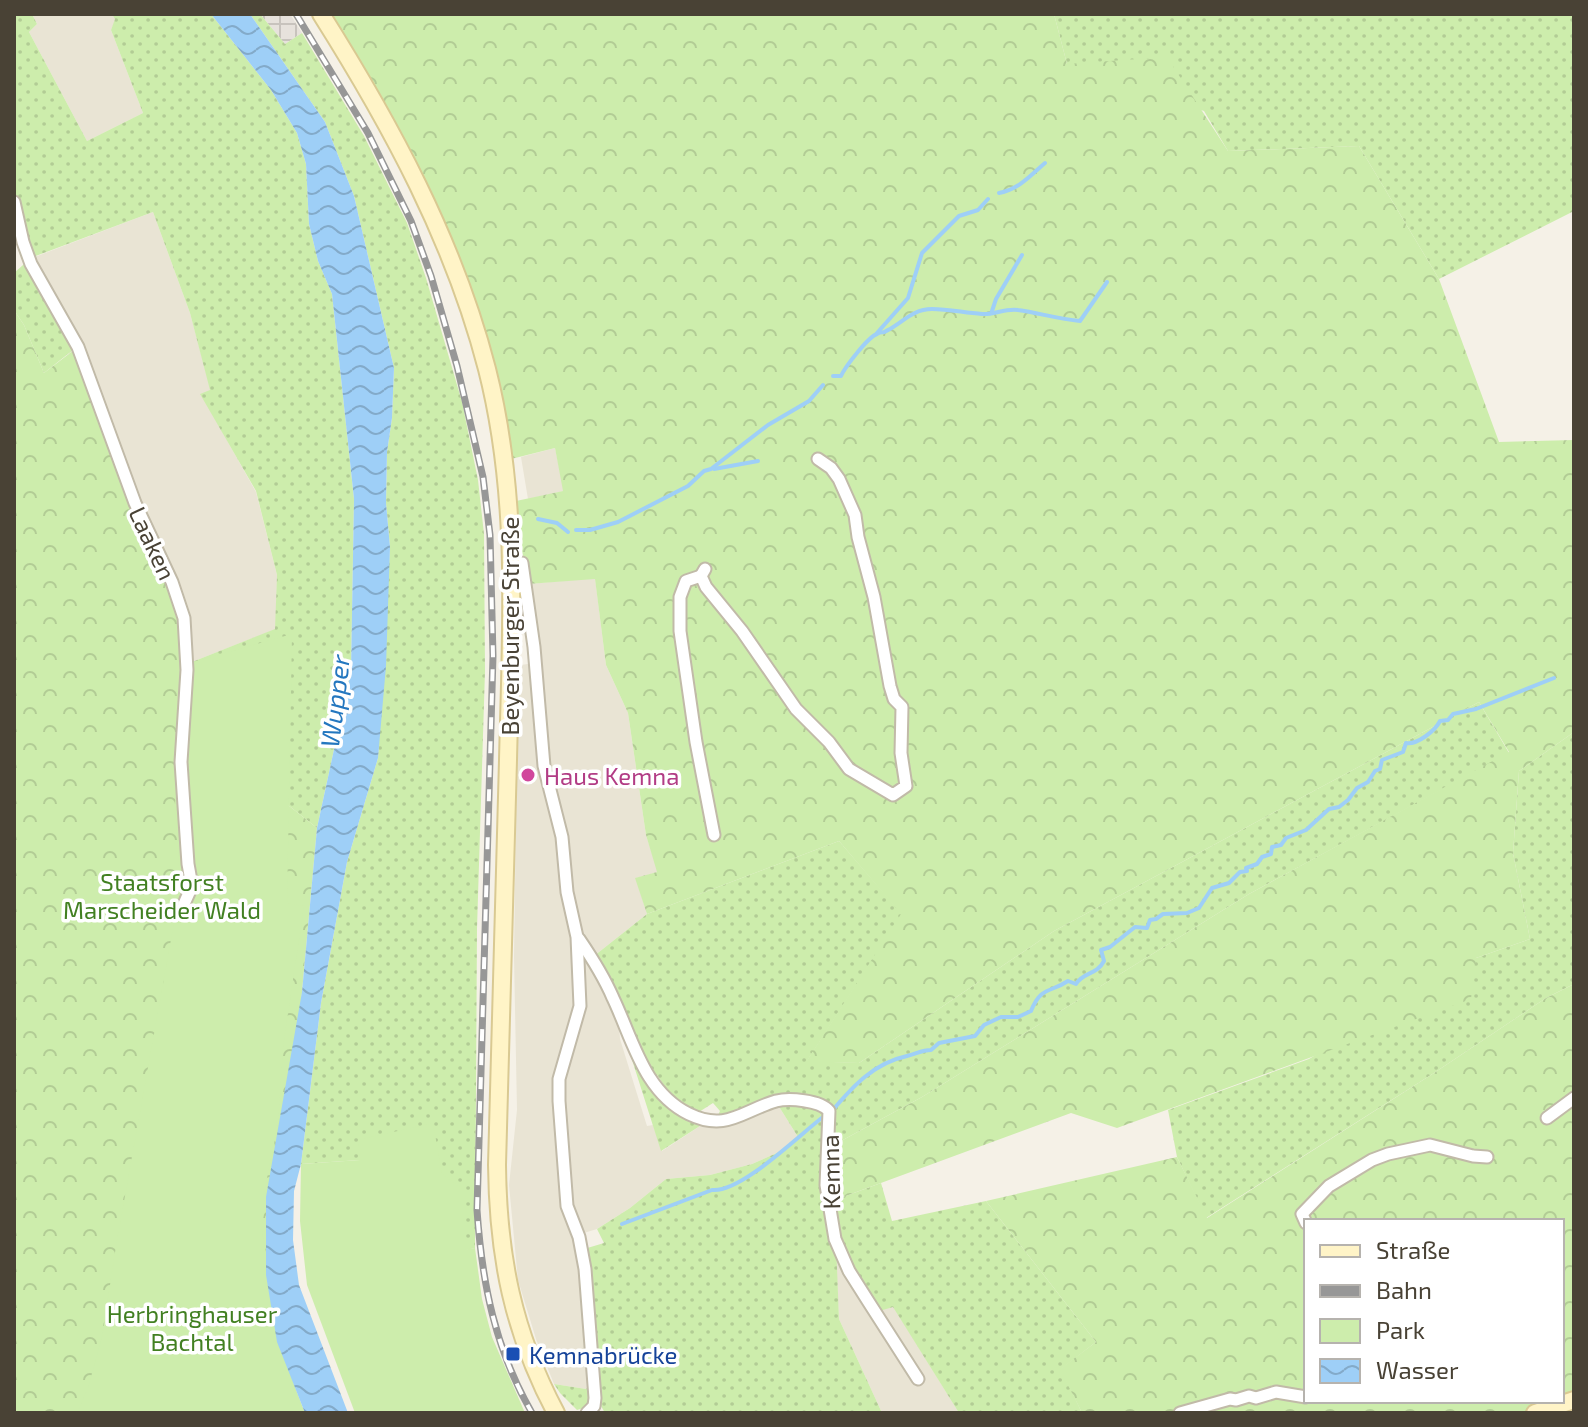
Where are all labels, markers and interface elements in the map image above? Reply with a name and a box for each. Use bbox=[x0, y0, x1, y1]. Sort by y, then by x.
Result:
street label: Laaken bbox=[124, 502, 182, 584]
street label: Beyenburger Straße bbox=[495, 517, 524, 735]
water label: Wupper bbox=[313, 652, 355, 749]
place label: Haus Kemna bbox=[544, 761, 679, 790]
marker: Haus Kemna bbox=[519, 766, 537, 784]
park label: Staatsforst Marscheider Wald bbox=[63, 867, 261, 924]
street label: Kemna bbox=[815, 1134, 845, 1210]
legend bbox=[1304, 1219, 1564, 1403]
text: Straße bbox=[1376, 1235, 1450, 1264]
text: Bahn bbox=[1376, 1275, 1432, 1304]
park label: Herbringhauser Bachtal bbox=[107, 1299, 278, 1356]
text: Park bbox=[1376, 1315, 1425, 1344]
place label: Kemnabrücke bbox=[529, 1340, 677, 1369]
marker: Kemnabrücke bbox=[504, 1345, 522, 1363]
text: Wasser bbox=[1376, 1355, 1459, 1384]

